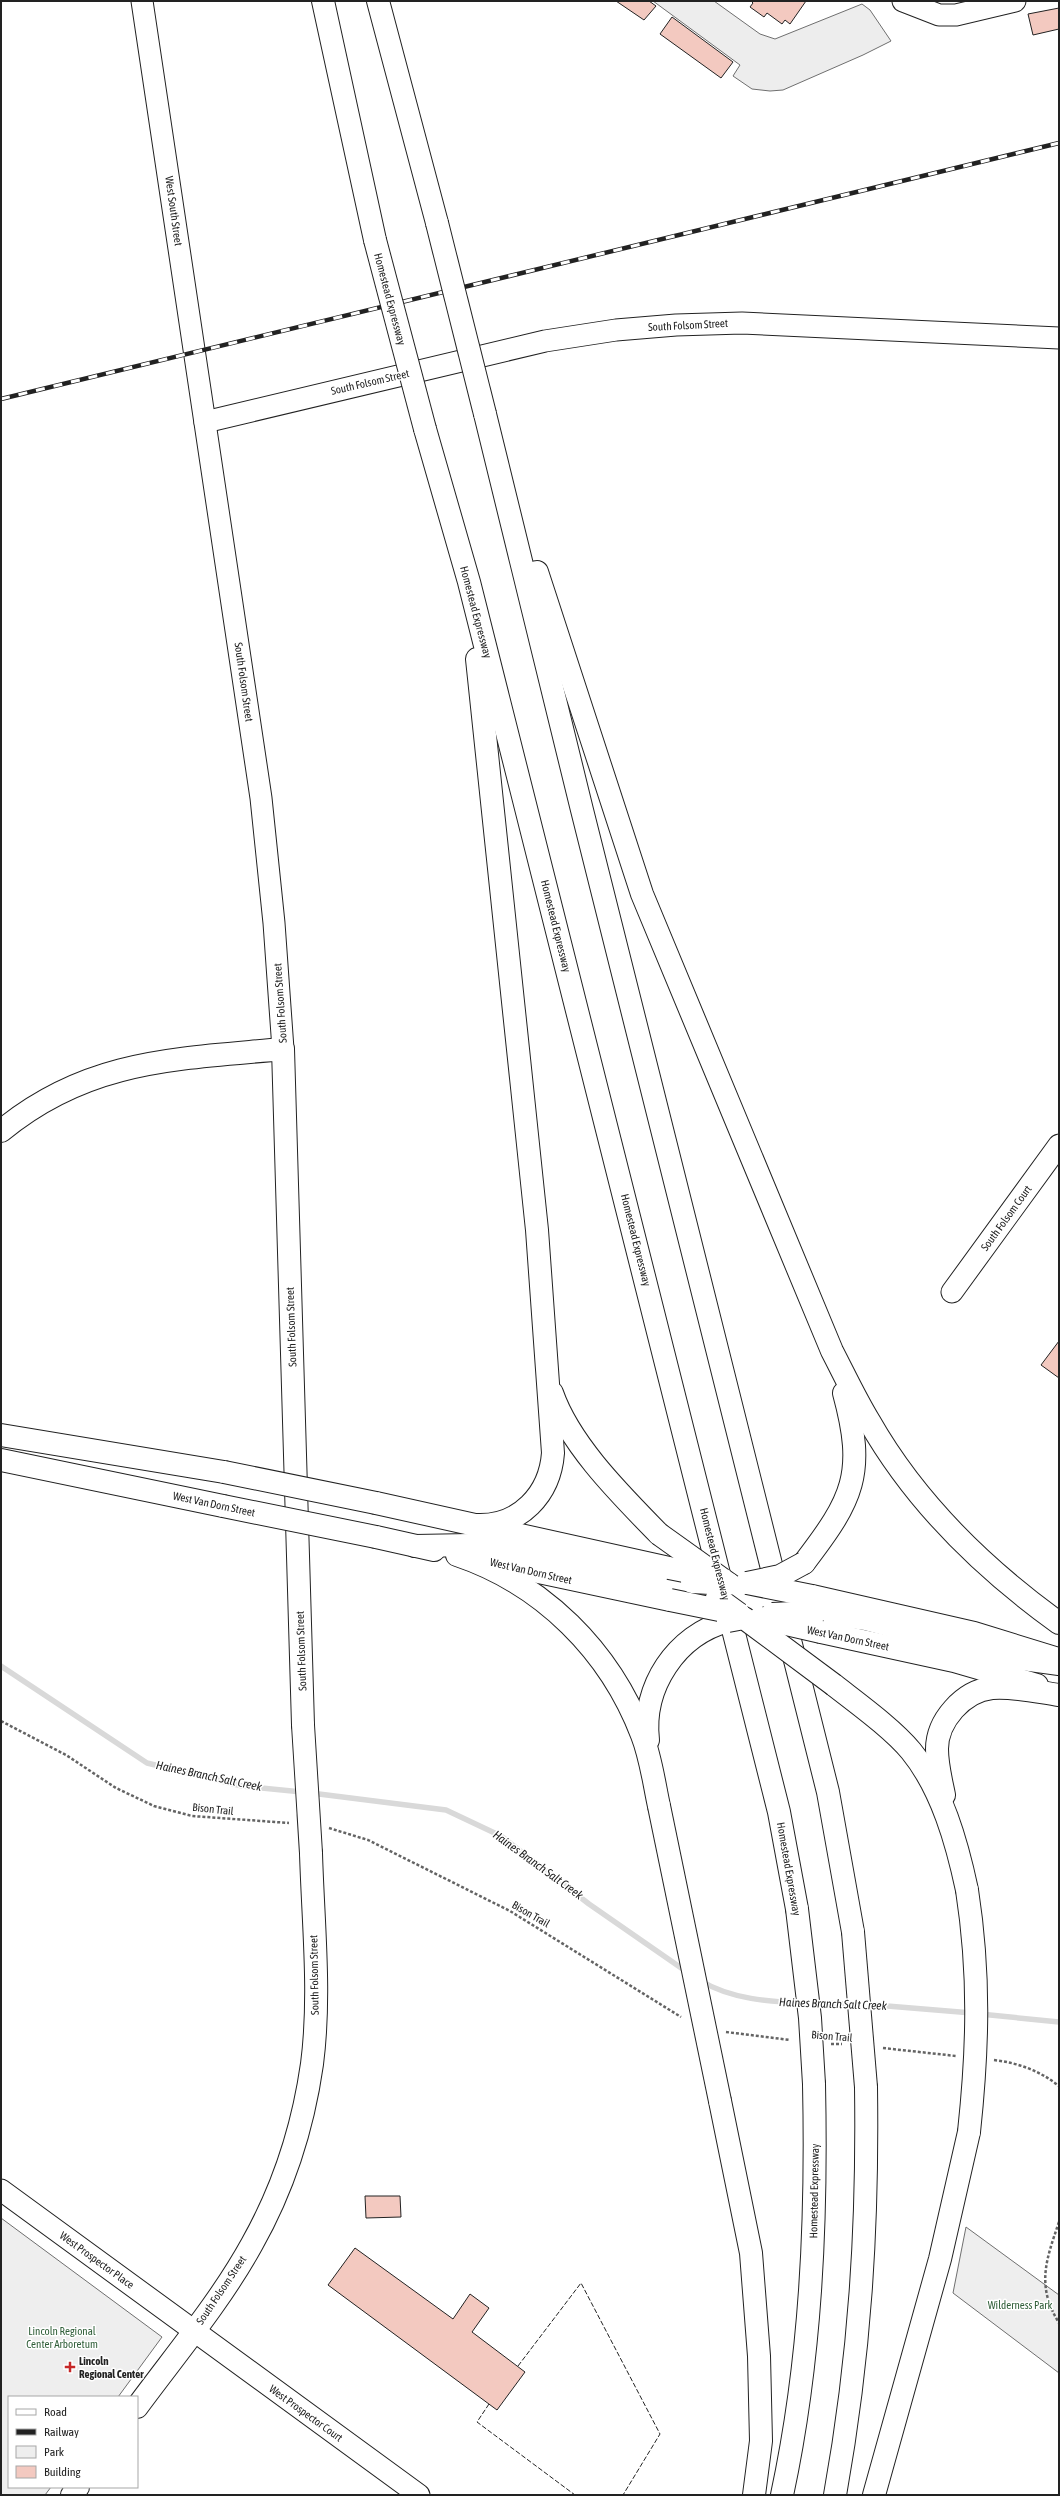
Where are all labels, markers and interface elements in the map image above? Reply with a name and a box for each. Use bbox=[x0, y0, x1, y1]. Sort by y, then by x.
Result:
street label: West South Street bbox=[163, 175, 185, 247]
street label: Homestead Expressway bbox=[372, 252, 408, 347]
street label: South Folsom Street bbox=[648, 317, 728, 333]
street label: South Folsom Street bbox=[330, 367, 410, 397]
street label: Homestead Expressway bbox=[458, 565, 494, 660]
street label: South Folsom Street bbox=[232, 642, 256, 722]
street label: Homestead Expressway bbox=[539, 879, 573, 974]
street label: South Folsom Street bbox=[271, 963, 289, 1043]
street label: South Folsom Court bbox=[978, 1183, 1034, 1253]
street label: Homestead Expressway bbox=[619, 1193, 653, 1288]
street label: South Folsom Street bbox=[284, 1287, 298, 1367]
street label: West Van Dorn Street bbox=[172, 1489, 256, 1519]
street label: Homestead Expressway bbox=[698, 1507, 732, 1602]
street label: West Van Dorn Street bbox=[489, 1556, 573, 1586]
street label: South Folsom Street bbox=[294, 1611, 308, 1691]
street label: West Van Dorn Street bbox=[806, 1623, 890, 1653]
water label: Haines Branch Salt Creek bbox=[155, 1758, 264, 1794]
street label: Bison Trail bbox=[192, 1801, 234, 1817]
street label: Homestead Expressway bbox=[775, 1821, 803, 1917]
water label: Haines Branch Salt Creek bbox=[490, 1828, 586, 1903]
street label: Bison Trail bbox=[510, 1898, 552, 1930]
street label: South Folsom Street bbox=[307, 1935, 321, 2015]
water label: Haines Branch Salt Creek bbox=[779, 1995, 888, 2013]
street label: Bison Trail bbox=[811, 2028, 853, 2044]
street label: Homestead Expressway bbox=[807, 2143, 821, 2238]
street label: West Prospector Place bbox=[58, 2229, 136, 2291]
street label: South Folsom Street bbox=[194, 2253, 248, 2327]
park label: Wilderness Park bbox=[988, 2299, 1053, 2311]
park label: Lincoln Regional Center Arboretum bbox=[26, 2325, 98, 2350]
place label: Lincoln Regional Center bbox=[79, 2355, 144, 2380]
marker: Lincoln Regional Center bbox=[64, 2361, 76, 2373]
street label: West Prospector Court bbox=[267, 2382, 345, 2444]
legend bbox=[8, 2396, 138, 2488]
text: Road bbox=[44, 2405, 67, 2419]
text: Railway bbox=[44, 2425, 79, 2439]
text: Park bbox=[44, 2445, 65, 2459]
text: Building bbox=[44, 2465, 82, 2479]

